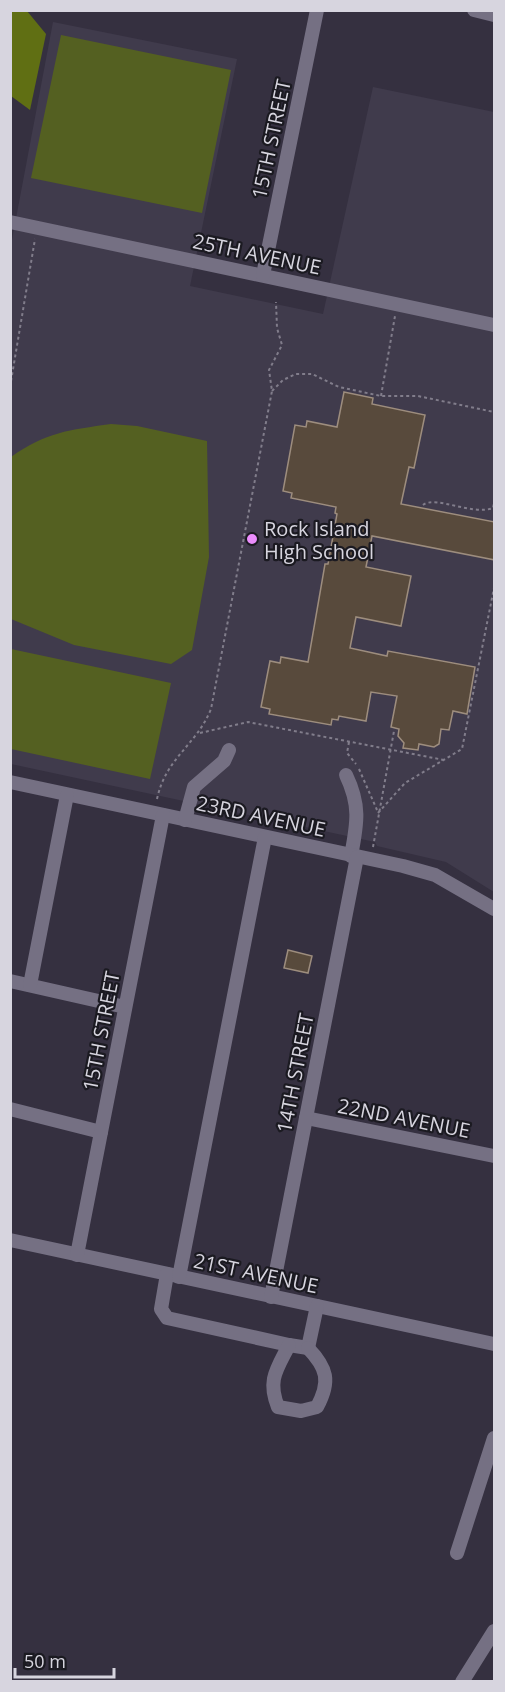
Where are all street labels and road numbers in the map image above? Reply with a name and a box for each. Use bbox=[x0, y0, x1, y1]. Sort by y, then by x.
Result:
street label: 15TH STREET bbox=[245, 77, 297, 201]
street label: 25TH AVENUE bbox=[190, 227, 324, 281]
street label: 23RD AVENUE bbox=[194, 789, 328, 843]
street label: 15TH STREET bbox=[76, 969, 126, 1093]
street label: 14TH STREET bbox=[270, 1011, 320, 1135]
street label: 22ND AVENUE bbox=[336, 1092, 472, 1144]
street label: 21ST AVENUE bbox=[191, 1247, 321, 1299]

